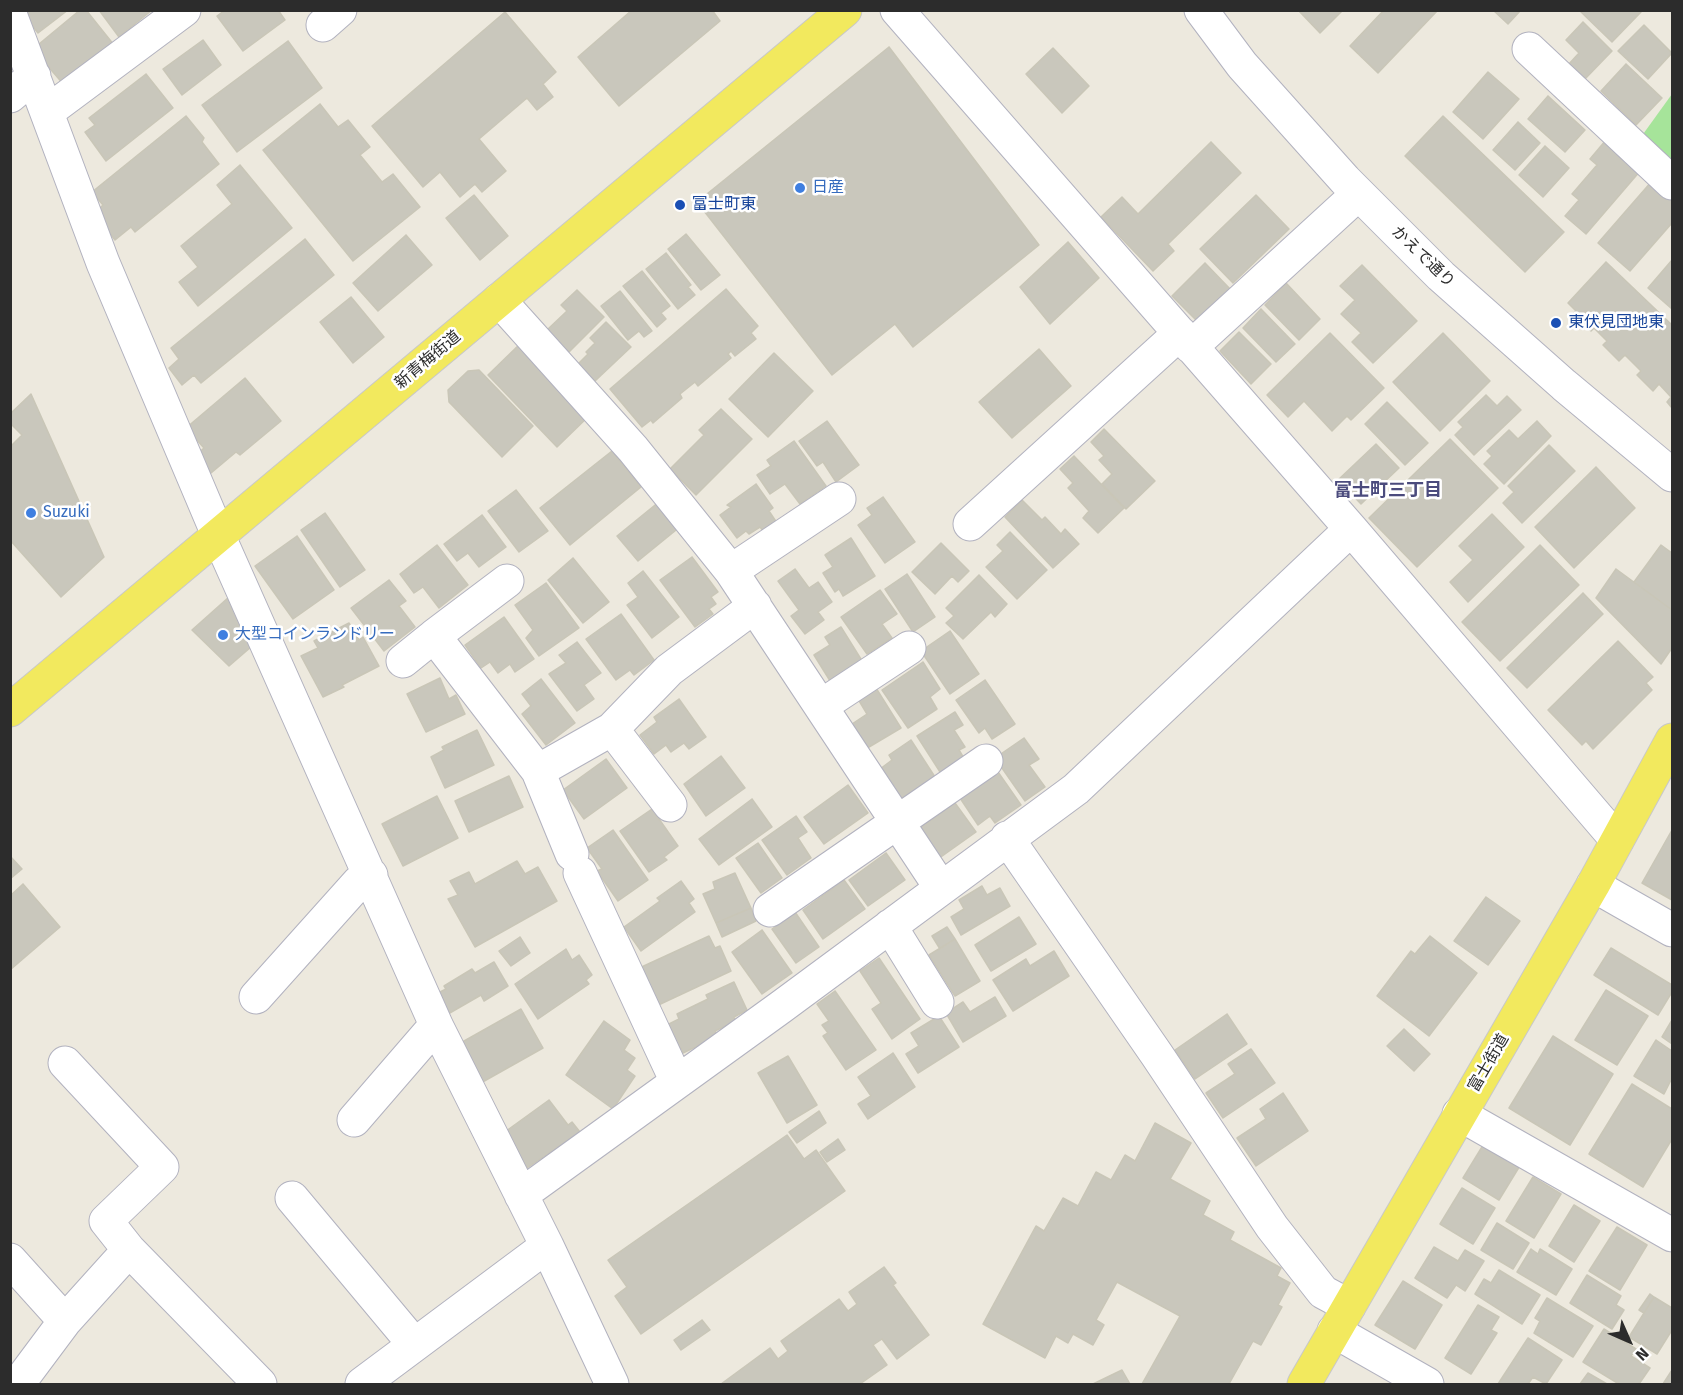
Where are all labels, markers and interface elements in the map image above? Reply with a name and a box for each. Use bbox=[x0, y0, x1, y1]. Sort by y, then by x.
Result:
place label: 日産 bbox=[812, 178, 844, 198]
marker: 日産 bbox=[793, 181, 807, 195]
place label: 富士町東 bbox=[692, 195, 756, 215]
marker: 富士町東 bbox=[673, 198, 687, 212]
street label: かえで通り bbox=[1388, 222, 1458, 292]
place label: 東伏見団地東 bbox=[1568, 313, 1664, 333]
marker: 東伏見団地東 bbox=[1549, 316, 1563, 330]
street label: 新青梅街道 bbox=[391, 327, 465, 393]
district label: 富士町三丁目 bbox=[1334, 480, 1442, 502]
place label: Suzuki bbox=[43, 503, 90, 523]
marker: Suzuki bbox=[24, 506, 38, 520]
place label: 大型コインランドリー bbox=[235, 625, 395, 645]
marker: 大型コインランドリー bbox=[216, 628, 230, 642]
street label: 富士街道 bbox=[1465, 1030, 1513, 1096]
north arrow bbox=[1599, 1311, 1659, 1371]
text: N bbox=[1632, 1344, 1653, 1365]

